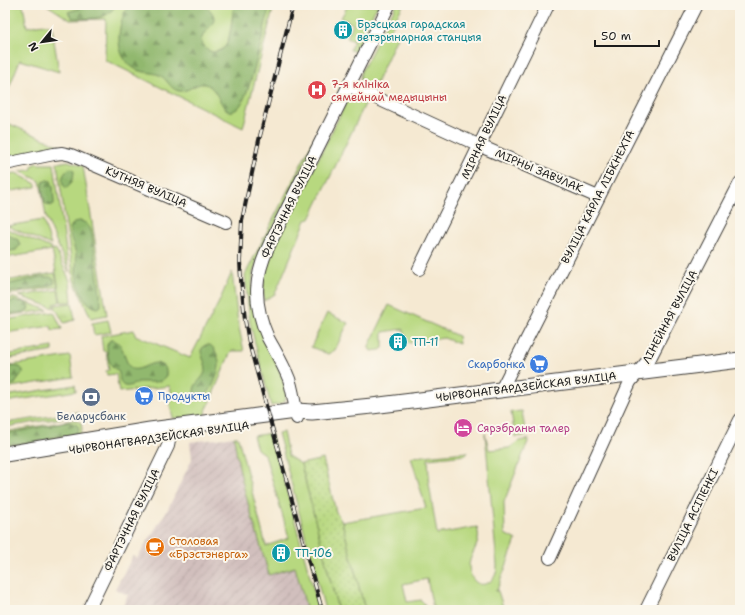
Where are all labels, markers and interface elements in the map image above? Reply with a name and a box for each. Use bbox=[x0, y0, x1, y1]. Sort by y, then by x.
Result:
place label: Брэсцкая гарадская ветэрынарная станцыя bbox=[357, 17, 481, 45]
building icon: Брэсцкая гарадская ветэрынарная станцыя bbox=[332, 19, 354, 41]
north arrow bbox=[22, 22, 62, 62]
scale bar bbox=[595, 22, 659, 48]
text: 50 m bbox=[601, 28, 631, 44]
text: N bbox=[25, 39, 42, 54]
place label: 7-я клініка сямейнай медыцыны bbox=[331, 77, 447, 105]
hospital icon: 7-я клініка сямейнай медыцыны bbox=[306, 79, 328, 101]
street label: МІРНАЯ ВУЛІЦА bbox=[458, 92, 510, 182]
street label: ВУЛІЦА КАРЛА ЛІБКНЕХТА bbox=[558, 128, 638, 266]
street label: МІРНЫ ЗАВУЛАК bbox=[493, 146, 585, 196]
street label: ФАРТЭЧНАЯ ВУЛІЦА bbox=[258, 153, 320, 261]
street label: КУТНЯЯ ВУЛІЦА bbox=[103, 163, 189, 211]
street label: ЛІНЕЙНАЯ ВУЛІЦА bbox=[638, 267, 701, 366]
building icon: ТП-11 bbox=[387, 331, 409, 353]
place label: ТП-11 bbox=[412, 335, 439, 350]
supermarket icon: Скарбонка bbox=[528, 353, 550, 375]
place label: Скарбонка bbox=[467, 357, 525, 372]
street label: ЧЫРВОНАГВАРДЗЕЙСКАЯ ВУЛІЦА bbox=[435, 367, 617, 406]
supermarket icon: Продукты bbox=[133, 385, 155, 407]
bank icon: Беларусбанк bbox=[80, 386, 102, 408]
place label: Продукты bbox=[158, 389, 210, 404]
place label: Беларусбанк bbox=[56, 409, 126, 424]
street label: ЧЫРВОНАГВАРДЗЕЙСКАЯ ВУЛІЦА bbox=[68, 417, 250, 458]
hotel icon: Сярэбраны талер bbox=[452, 417, 474, 439]
place label: Сярэбраны талер bbox=[477, 421, 570, 436]
street label: ФАРТЭЧНАЯ ВУЛІЦА bbox=[101, 466, 163, 574]
street label: ВУЛІЦА АСІПЕНКІ bbox=[664, 466, 722, 564]
place label: Столовая «Брэстэнерга» bbox=[169, 534, 248, 562]
cafe icon: Столовая «Брэстэнерга» bbox=[144, 536, 166, 558]
building icon: ТП-106 bbox=[270, 542, 292, 564]
place label: ТП-106 bbox=[295, 546, 332, 561]

